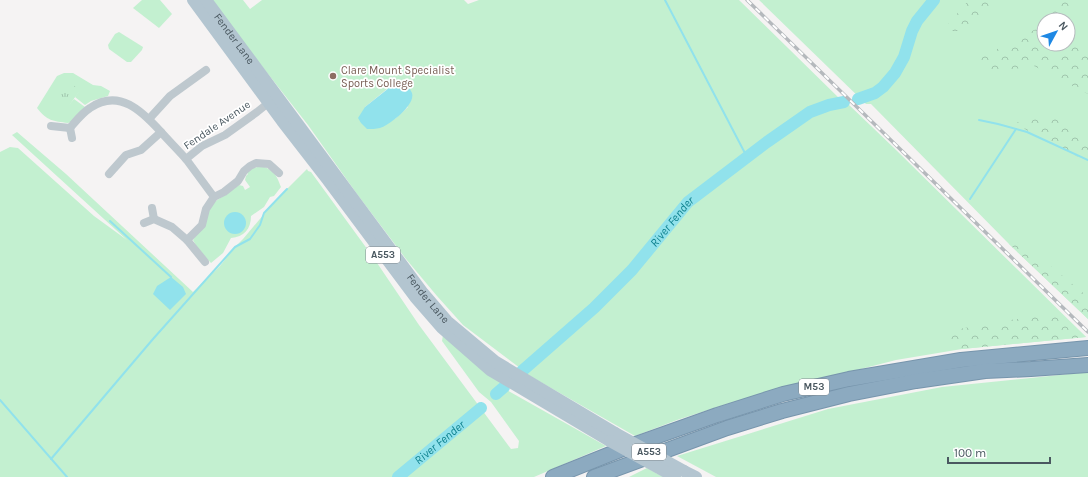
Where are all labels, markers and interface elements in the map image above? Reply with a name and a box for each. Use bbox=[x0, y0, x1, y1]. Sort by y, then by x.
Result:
street label: Fender Lane bbox=[211, 11, 258, 67]
north arrow bbox=[1036, 12, 1076, 52]
text: N bbox=[1056, 19, 1071, 33]
place label: Clare Mount Specialist Sports College bbox=[341, 64, 455, 90]
marker: Clare Mount Specialist Sports College bbox=[328, 71, 338, 81]
street label: Fendale Avenue bbox=[181, 98, 253, 152]
water label: River Fender bbox=[647, 193, 697, 250]
road number: A553 bbox=[366, 247, 400, 263]
street label: Fender Lane bbox=[404, 271, 453, 326]
road number: M53 bbox=[799, 379, 829, 395]
water label: River Fender bbox=[412, 417, 468, 467]
scale bar bbox=[948, 439, 1050, 465]
road number: A553 bbox=[632, 444, 666, 460]
text: 100 m bbox=[954, 446, 986, 460]

